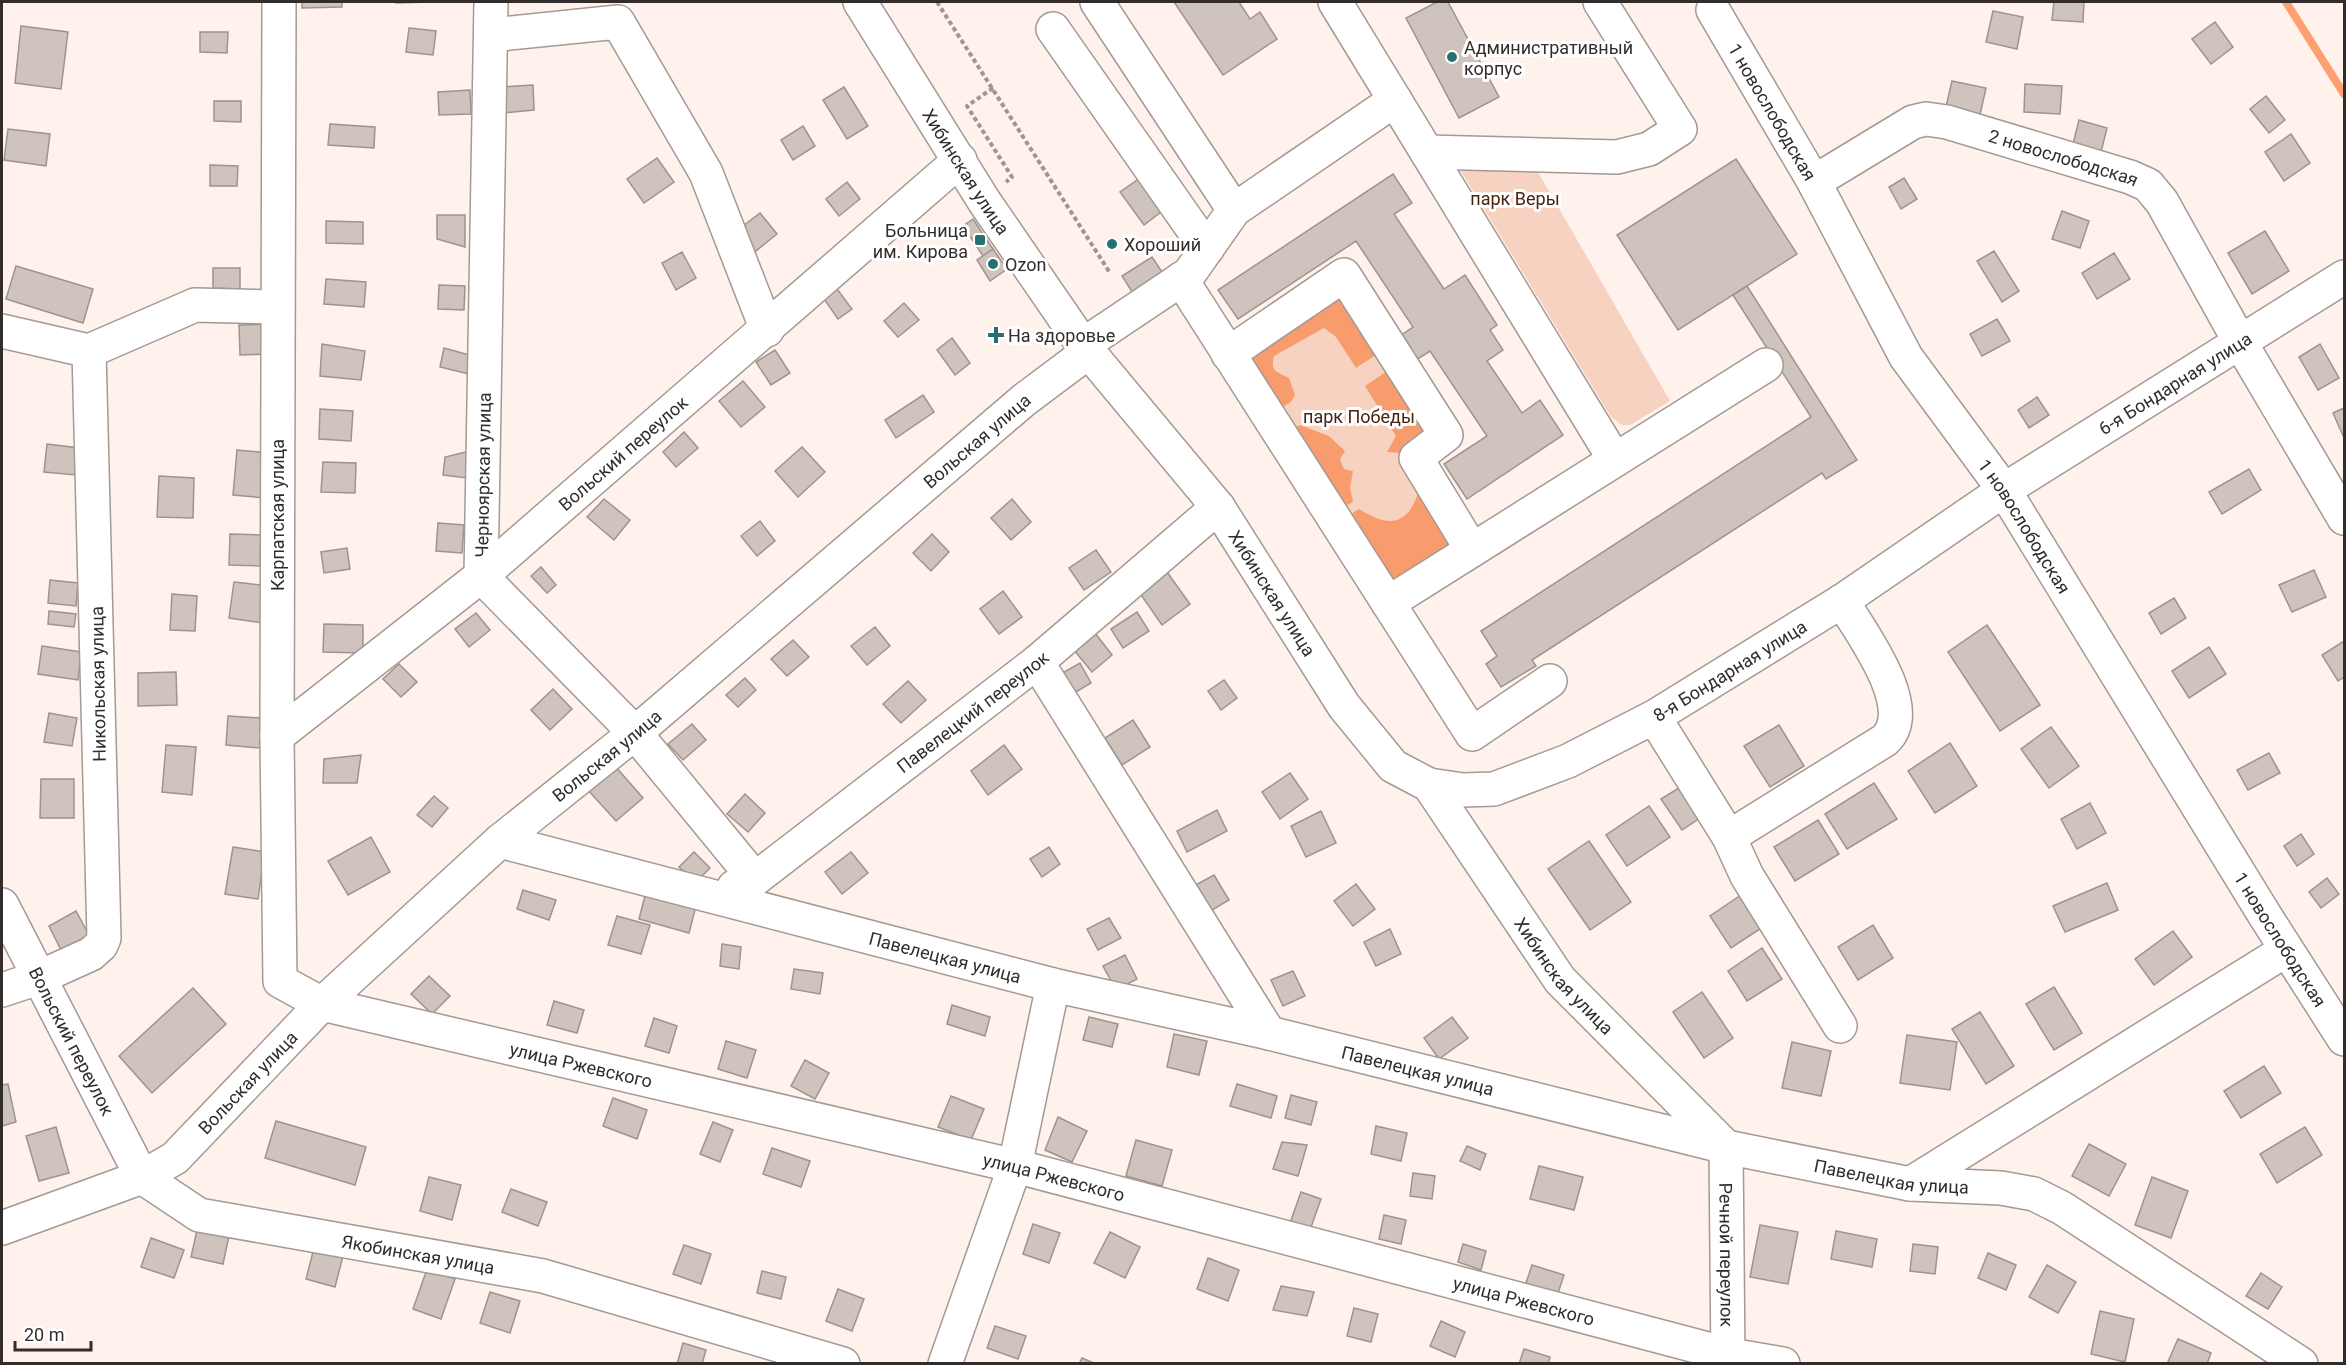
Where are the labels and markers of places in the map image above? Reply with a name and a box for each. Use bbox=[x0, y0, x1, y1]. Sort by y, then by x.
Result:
place label: Административный корпус bbox=[1464, 37, 1633, 79]
marker: Административный корпус bbox=[1445, 50, 1459, 64]
place label: Больница им. Кирова bbox=[873, 220, 968, 262]
marker: Больница им. Кирова bbox=[973, 233, 987, 247]
place label: Хороший bbox=[1124, 234, 1201, 255]
marker: Хороший bbox=[1105, 237, 1119, 251]
place label: Ozon bbox=[1005, 254, 1046, 275]
marker: Ozon bbox=[986, 257, 1000, 271]
place label: На здоровье bbox=[1008, 325, 1115, 346]
marker: На здоровье bbox=[989, 328, 1003, 342]

